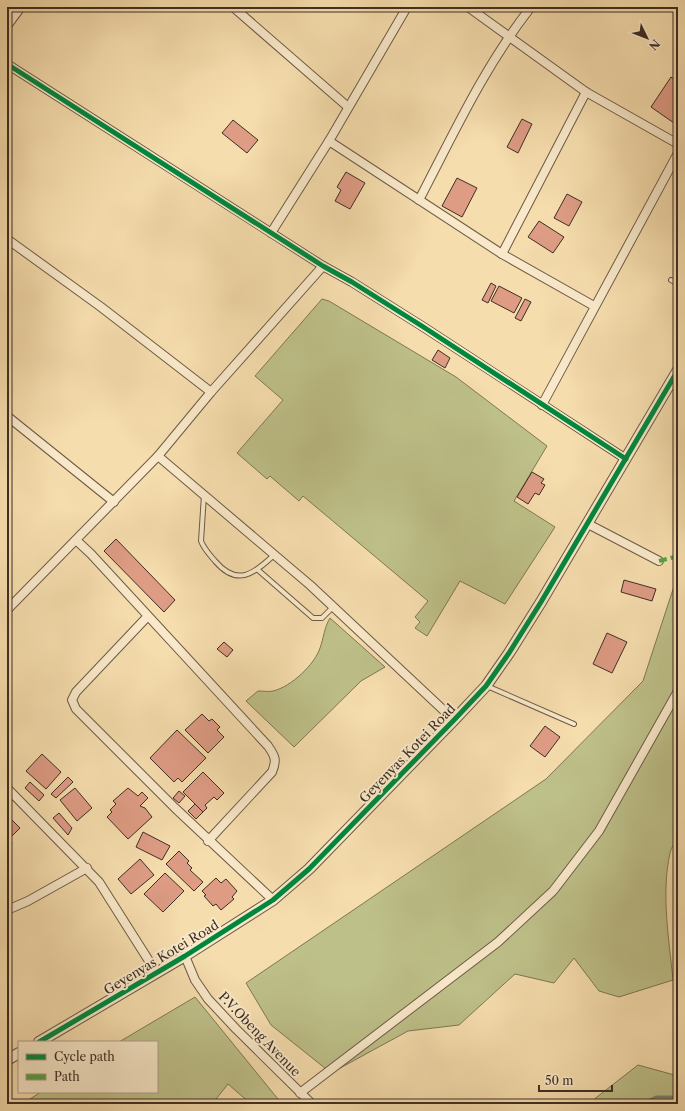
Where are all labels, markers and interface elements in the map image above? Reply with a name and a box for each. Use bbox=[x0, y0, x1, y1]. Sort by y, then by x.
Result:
north arrow bbox=[627, 18, 667, 58]
text: N bbox=[646, 37, 663, 53]
street label: Geyenyas Kotei Road bbox=[356, 700, 458, 806]
street label: Geyenyas Kotei Road bbox=[101, 916, 222, 998]
street label: P.V.Obeng Avenue bbox=[216, 988, 304, 1080]
legend bbox=[18, 1041, 158, 1093]
text: Cycle path bbox=[54, 1049, 115, 1064]
scale bar bbox=[539, 1067, 612, 1093]
text: Path bbox=[54, 1069, 80, 1084]
text: 50 m bbox=[545, 1073, 574, 1088]

